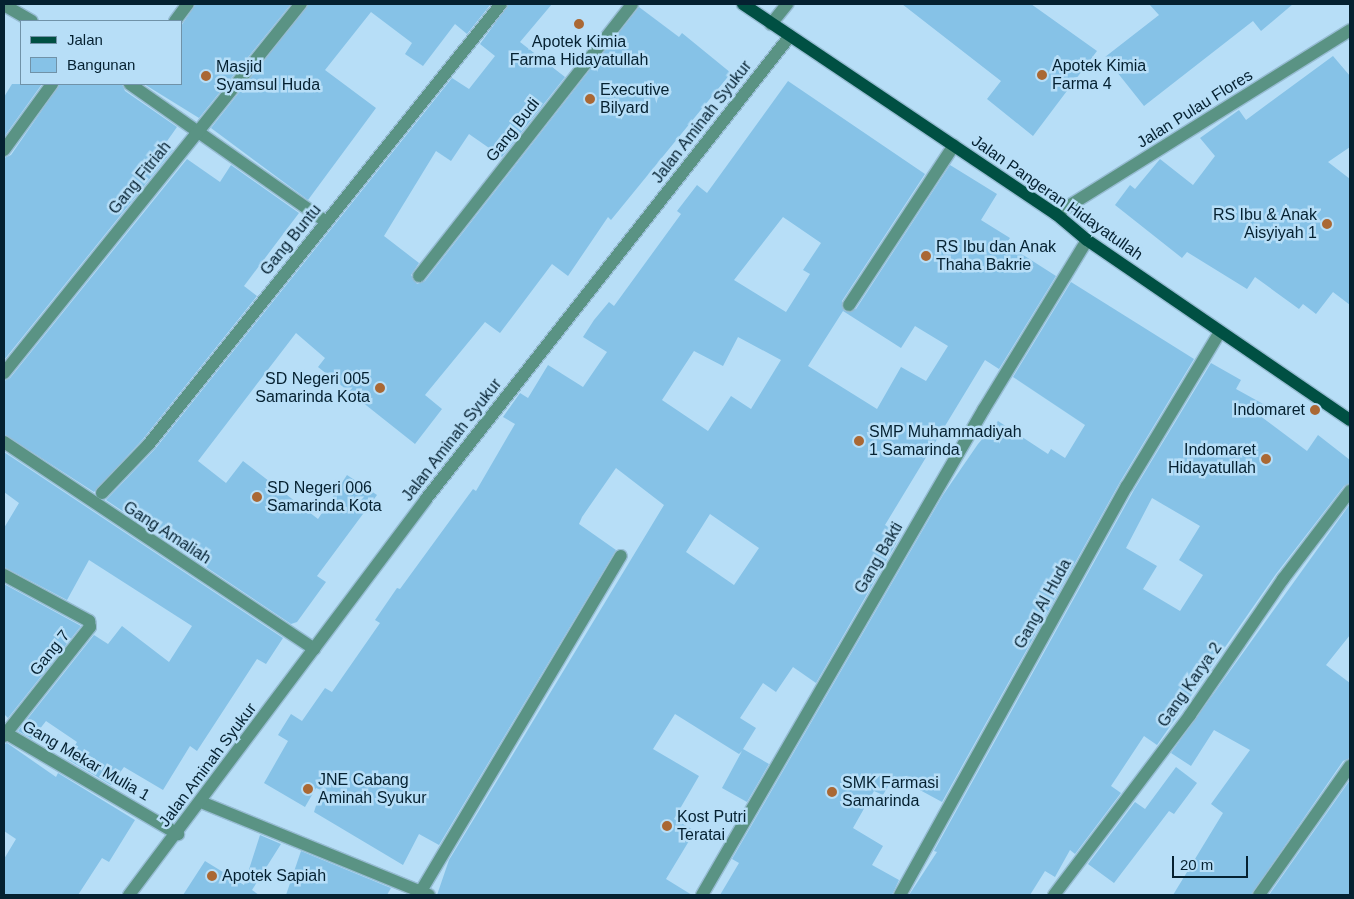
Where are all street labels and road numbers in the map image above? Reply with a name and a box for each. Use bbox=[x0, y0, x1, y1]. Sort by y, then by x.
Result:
street label: Jalan Aminah Syukur bbox=[648, 57, 756, 187]
street label: Jalan Pulau Flores bbox=[1134, 66, 1256, 152]
street label: Gang Budi bbox=[482, 94, 544, 166]
street label: Jalan Pangeran Hidayatullah bbox=[968, 131, 1146, 265]
street label: Gang Fitriah bbox=[105, 138, 175, 218]
street label: Gang Buntu bbox=[257, 201, 325, 279]
street label: Jalan Aminah Syukur bbox=[398, 375, 506, 505]
street label: Gang Amaliah bbox=[119, 497, 215, 569]
street label: Gang Bakti bbox=[851, 519, 907, 597]
street label: Gang Al Huda bbox=[1010, 555, 1076, 653]
street label: Gang 7 bbox=[26, 627, 74, 679]
street label: Gang Karya 2 bbox=[1154, 639, 1226, 731]
street label: Jalan Aminah Syukur bbox=[155, 699, 261, 831]
street label: Gang Mekar Mulia 1 bbox=[19, 717, 153, 805]

